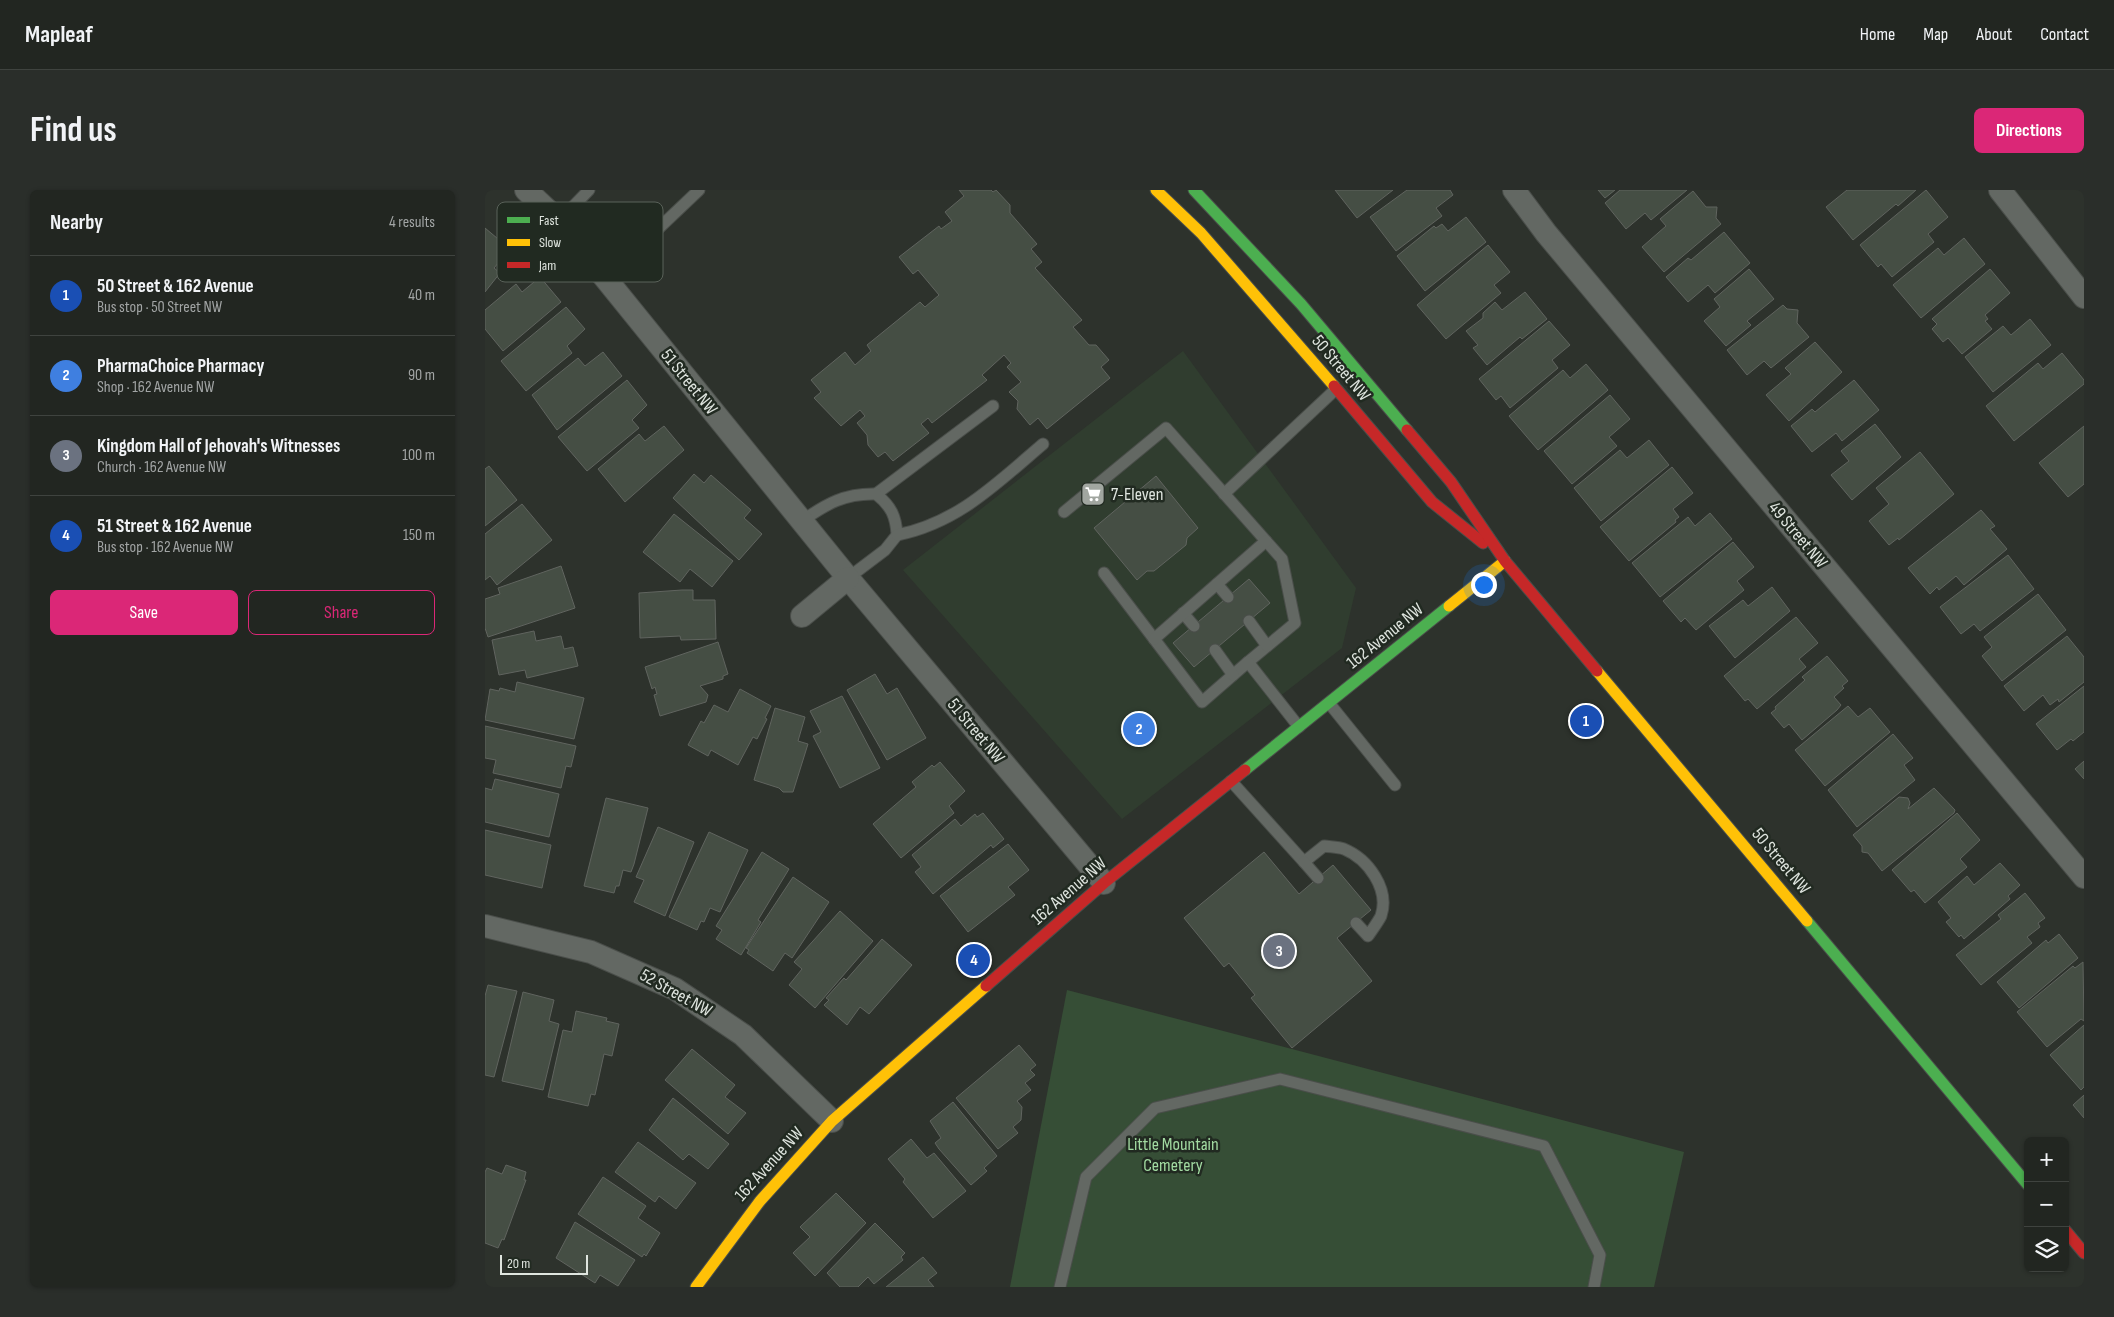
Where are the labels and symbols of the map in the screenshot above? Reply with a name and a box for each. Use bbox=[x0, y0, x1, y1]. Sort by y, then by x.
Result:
legend bbox=[497, 202, 663, 282]
text: Fast bbox=[539, 212, 559, 229]
text: Slow bbox=[539, 234, 561, 251]
text: Jam bbox=[538, 257, 556, 274]
street label: 50 Street NW bbox=[1307, 331, 1375, 406]
street label: 51 Street NW bbox=[656, 345, 722, 419]
supermarket icon: 7-Eleven bbox=[1080, 481, 1106, 507]
place label: 7-Eleven bbox=[1111, 484, 1164, 505]
street label: 49 Street NW bbox=[1764, 498, 1832, 573]
your location bbox=[1471, 572, 1497, 598]
street label: 162 Avenue NW bbox=[1342, 599, 1428, 673]
street label: 51 Street NW bbox=[943, 694, 1009, 768]
pin: 1 bbox=[1570, 702, 1602, 740]
pin: 2 bbox=[1123, 710, 1155, 748]
street label: 50 Street NW bbox=[1747, 824, 1815, 899]
street label: 162 Avenue NW bbox=[1027, 853, 1111, 929]
pin: 3 bbox=[1263, 932, 1295, 970]
pin: 4 bbox=[958, 941, 990, 979]
street label: 52 Street NW bbox=[636, 965, 716, 1022]
street label: 162 Avenue NW bbox=[730, 1122, 808, 1205]
park label: Little Mountain Cemetery bbox=[1127, 1134, 1219, 1176]
scale bar bbox=[500, 1252, 587, 1275]

